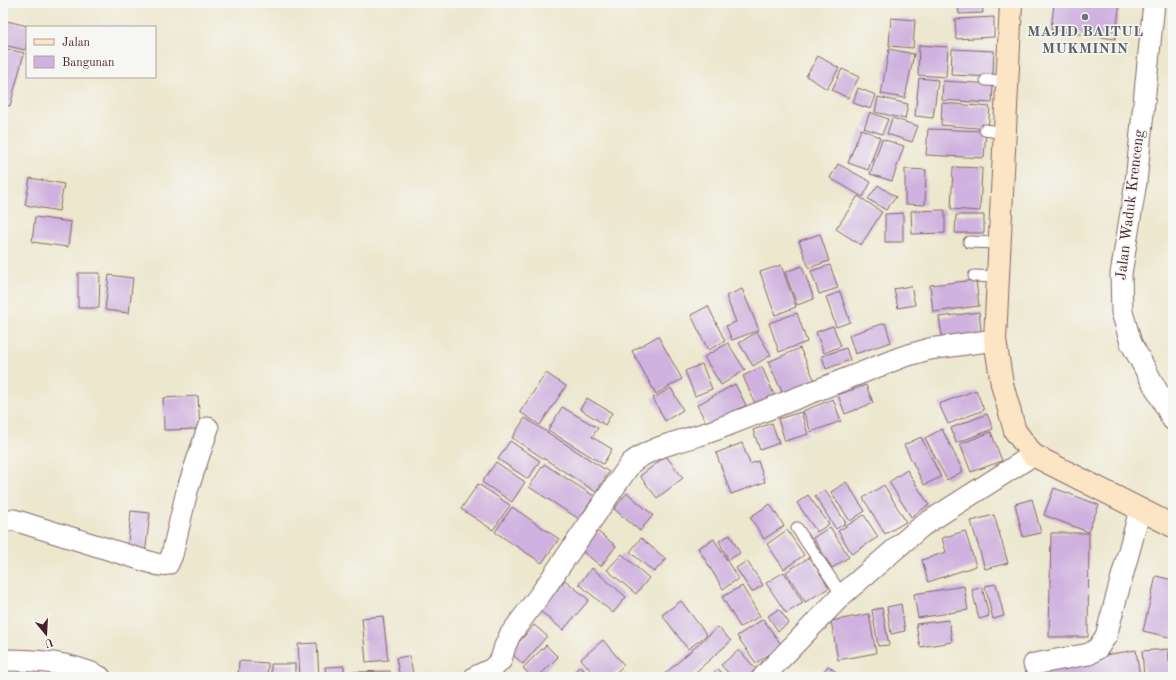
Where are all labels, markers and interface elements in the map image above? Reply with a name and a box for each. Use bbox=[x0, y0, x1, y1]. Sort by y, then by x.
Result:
marker: MAJID BAITUL MUKMININ bbox=[1080, 12, 1090, 22]
place label: MAJID BAITUL MUKMININ bbox=[1027, 25, 1143, 57]
legend bbox=[26, 26, 156, 78]
text: Jalan bbox=[62, 37, 91, 49]
text: Bangunan bbox=[62, 57, 115, 69]
street label: Jalan Waduk Krenceng bbox=[1114, 129, 1148, 281]
north arrow bbox=[26, 614, 66, 654]
text: U bbox=[43, 636, 54, 649]

